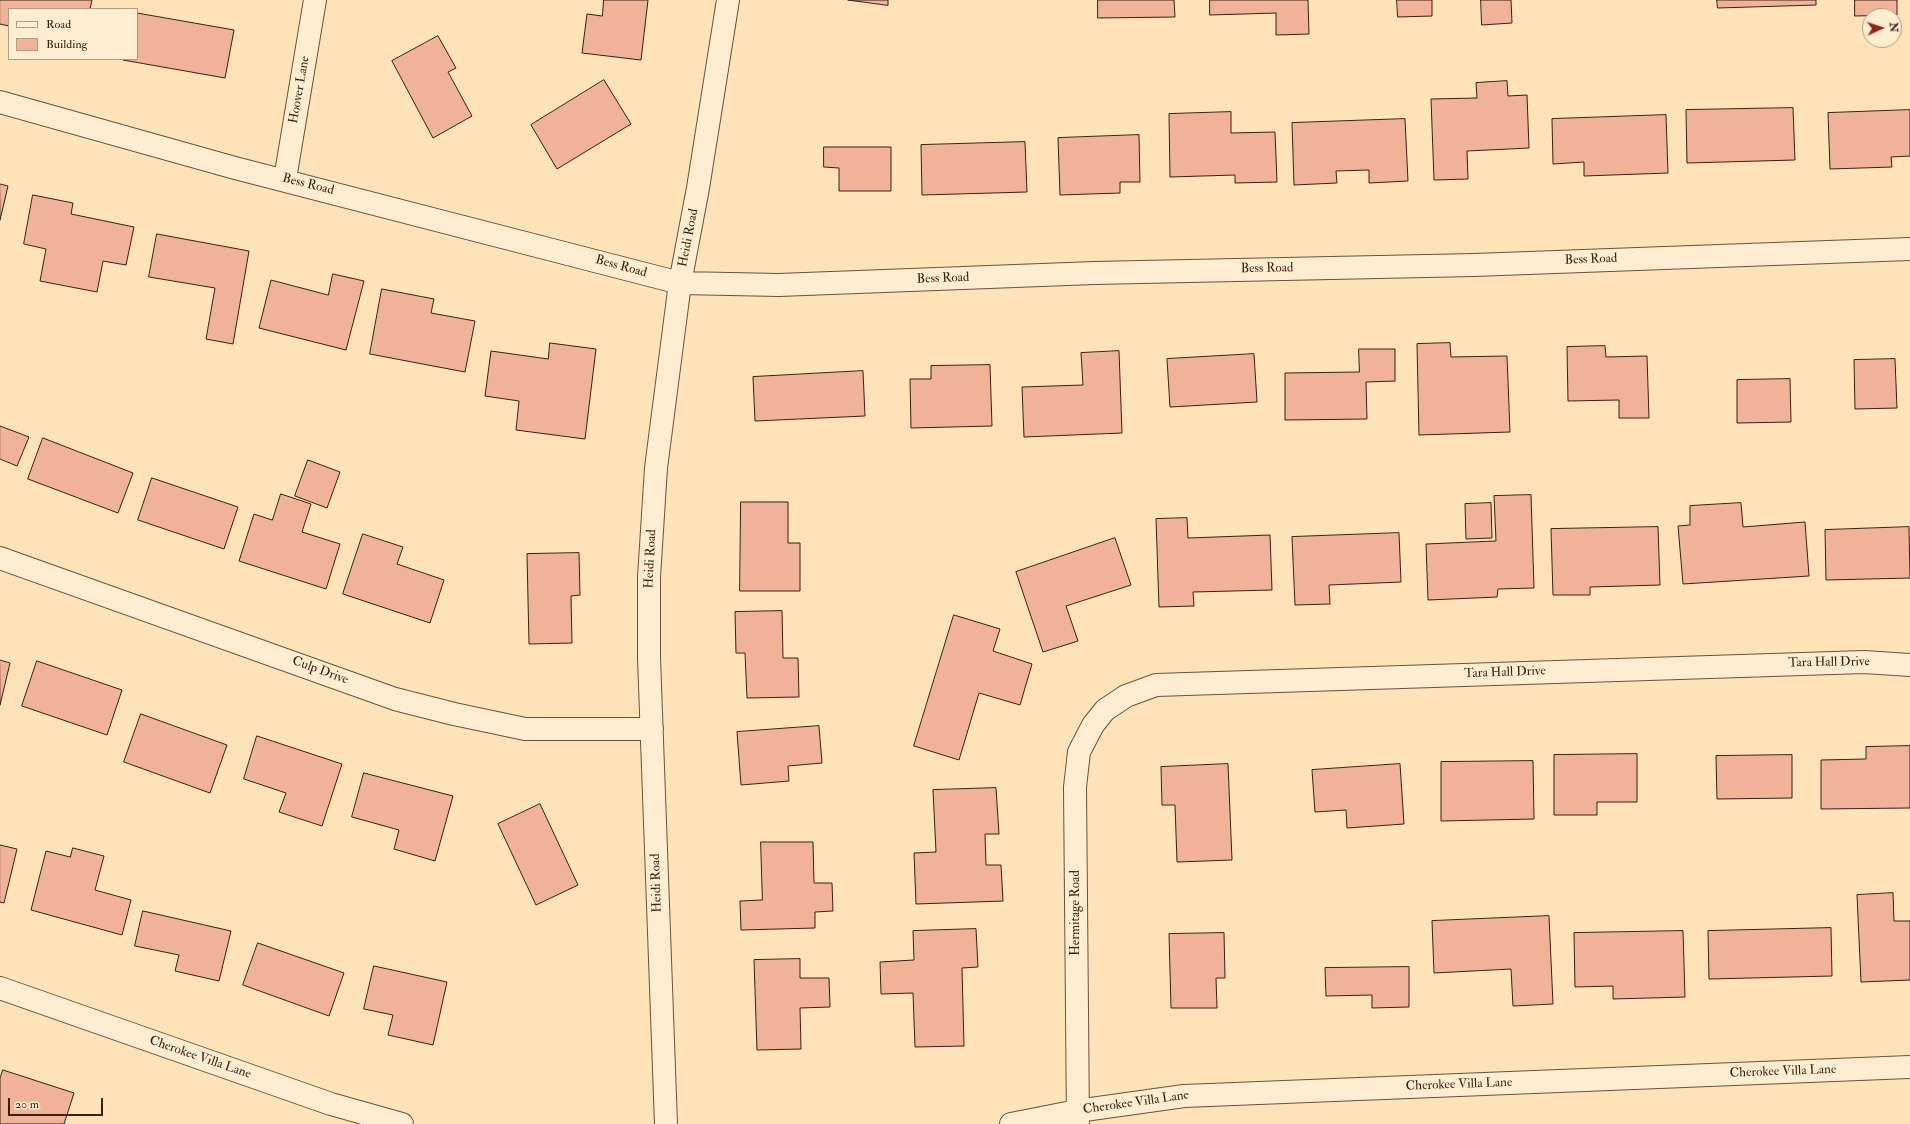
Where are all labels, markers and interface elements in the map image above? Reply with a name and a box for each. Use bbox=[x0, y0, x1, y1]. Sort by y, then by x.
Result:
legend bbox=[8, 8, 138, 60]
north arrow bbox=[1862, 8, 1902, 48]
text: Road bbox=[46, 17, 71, 32]
text: N bbox=[1887, 22, 1900, 33]
text: Building bbox=[46, 37, 87, 52]
street label: Hoover Lane bbox=[286, 55, 314, 125]
street label: Bess Road bbox=[281, 171, 335, 199]
street label: Heidi Road bbox=[676, 208, 702, 268]
street label: Bess Road bbox=[1564, 251, 1618, 269]
street label: Bess Road bbox=[593, 253, 649, 281]
street label: Bess Road bbox=[1240, 261, 1294, 277]
street label: Bess Road bbox=[916, 270, 970, 288]
street label: Heidi Road bbox=[642, 529, 660, 589]
street label: Culp Drive bbox=[290, 654, 350, 688]
street label: Tara Hall Drive bbox=[1788, 654, 1870, 672]
street label: Tara Hall Drive bbox=[1464, 664, 1546, 682]
street label: Heidi Road bbox=[648, 853, 666, 913]
street label: Hermitage Road bbox=[1068, 870, 1084, 956]
street label: Cherokee Villa Lane bbox=[147, 1033, 253, 1083]
street label: Cherokee Villa Lane bbox=[1729, 1062, 1837, 1082]
street label: Cherokee Villa Lane bbox=[1405, 1075, 1513, 1095]
street label: Cherokee Villa Lane bbox=[1082, 1088, 1190, 1118]
scale bar bbox=[10, 1090, 105, 1116]
text: 20 m bbox=[15, 1097, 39, 1112]

